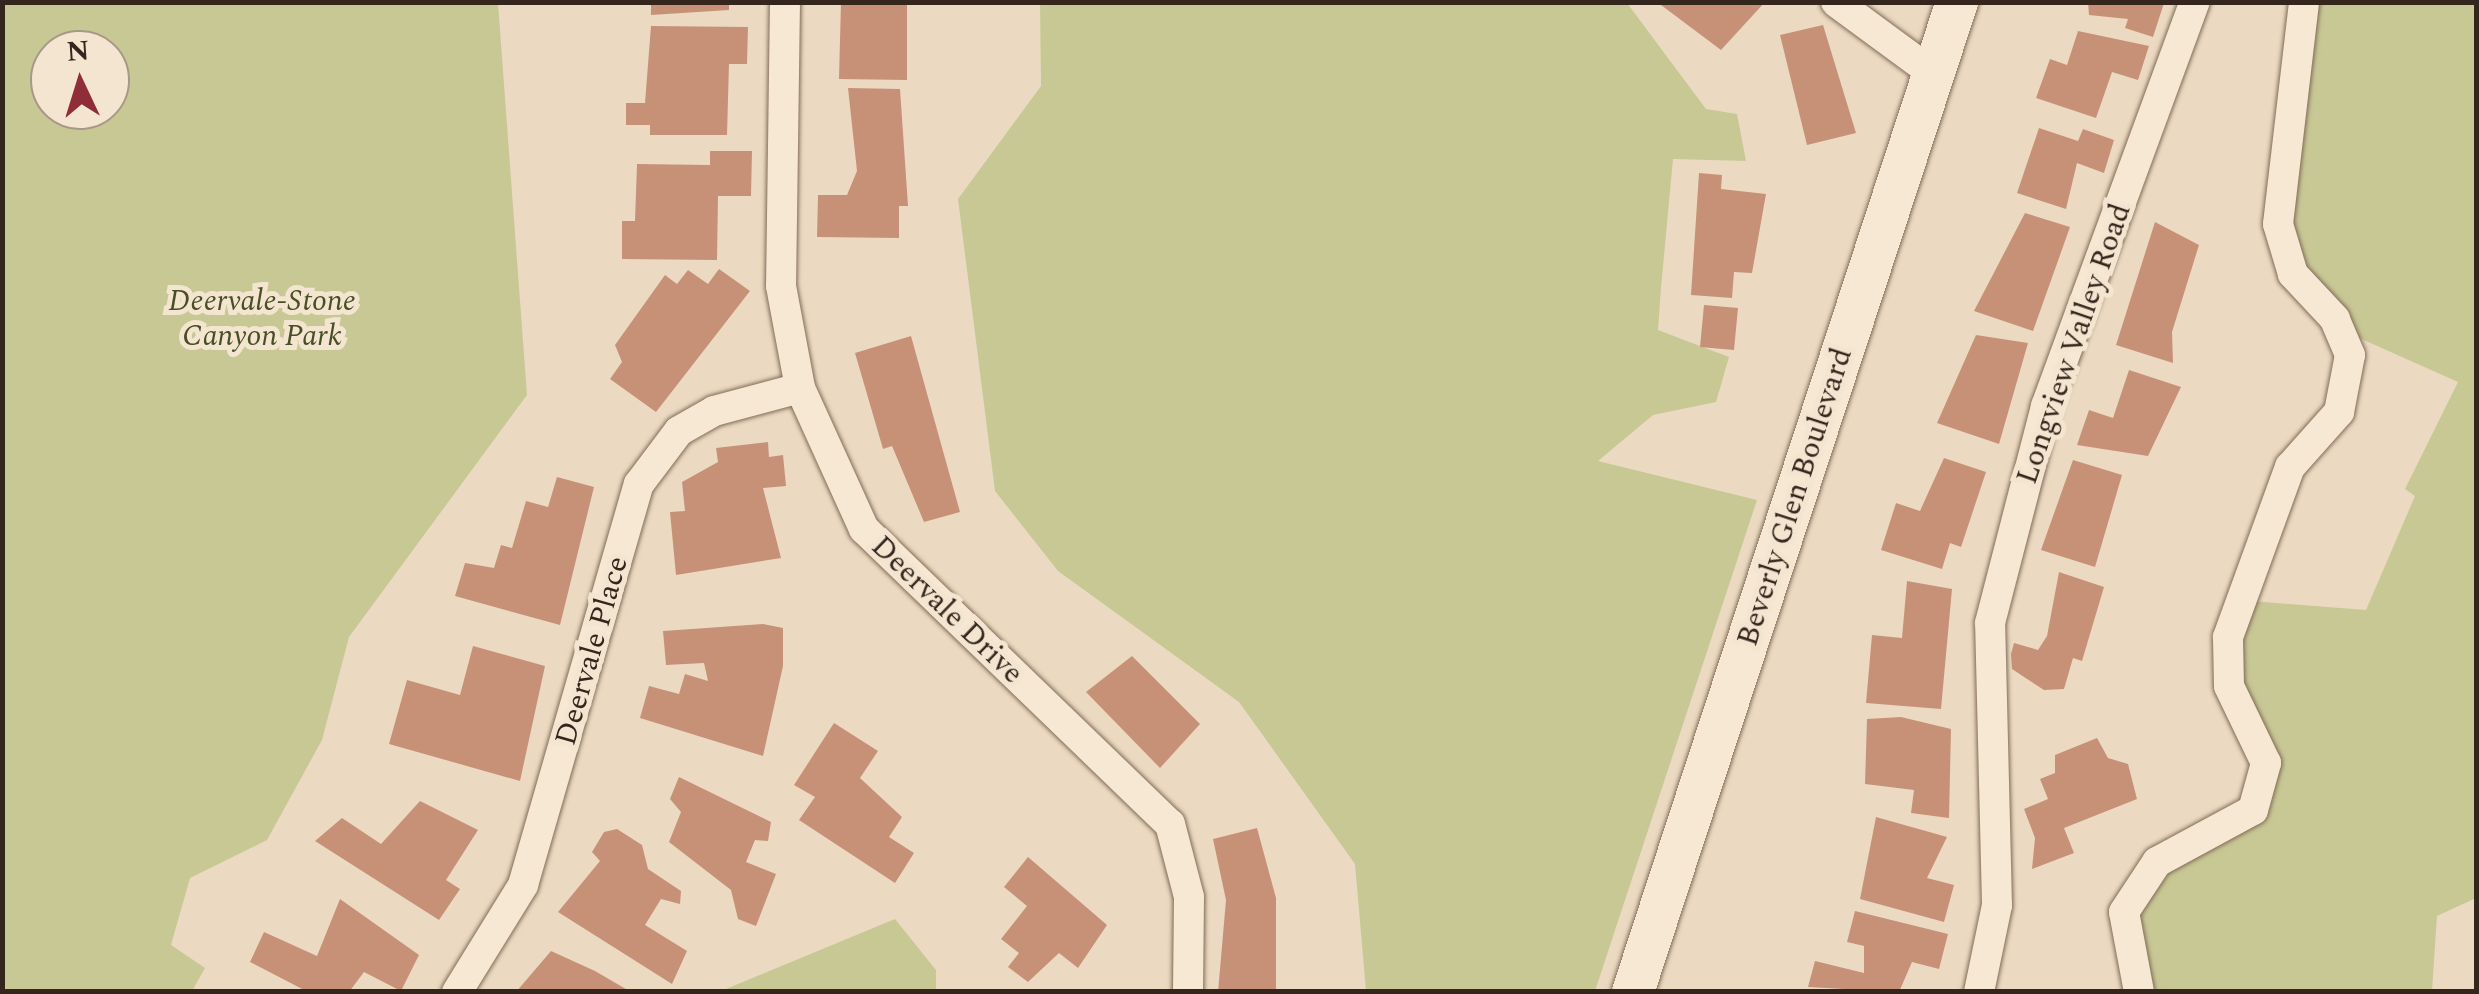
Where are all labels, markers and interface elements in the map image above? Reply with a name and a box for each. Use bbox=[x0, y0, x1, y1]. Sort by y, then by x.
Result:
text: N bbox=[65, 29, 91, 74]
north arrow bbox=[30, 30, 130, 130]
street label: Longview Valley Road bbox=[2009, 199, 2139, 489]
park label: Deervale-Stone Canyon Park bbox=[168, 283, 356, 354]
street label: Beverly Glen Boulevard bbox=[1730, 343, 1860, 651]
street label: Deervale Drive bbox=[863, 528, 1031, 692]
street label: Deervale Place bbox=[548, 552, 636, 750]

